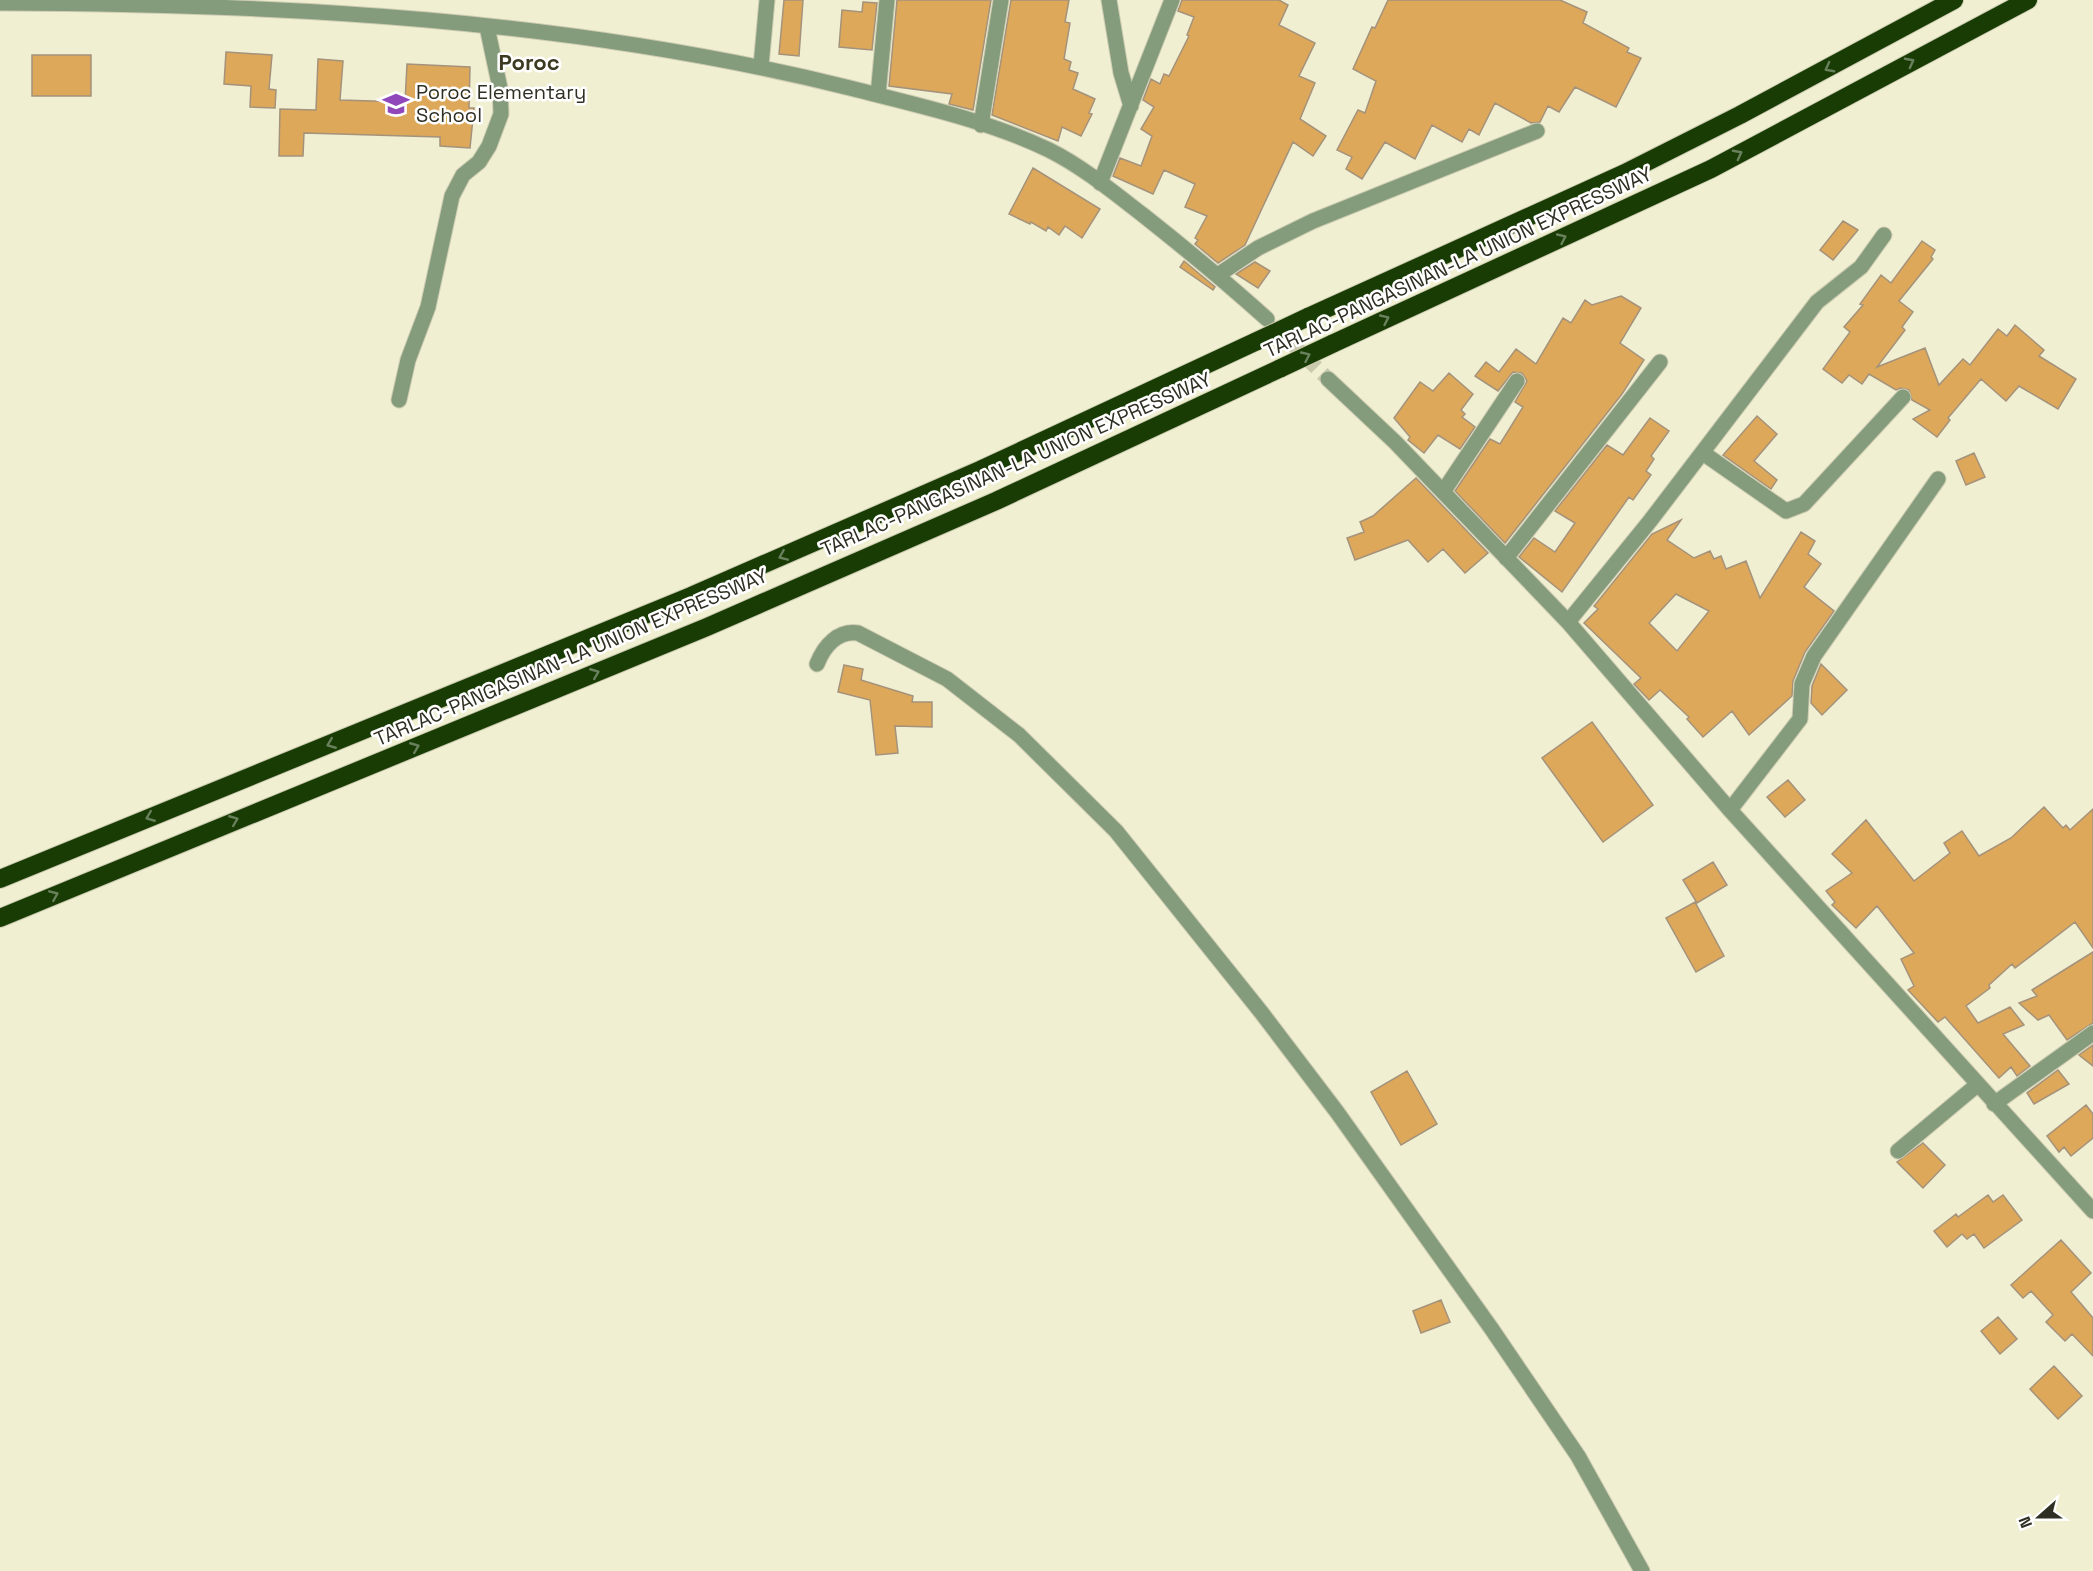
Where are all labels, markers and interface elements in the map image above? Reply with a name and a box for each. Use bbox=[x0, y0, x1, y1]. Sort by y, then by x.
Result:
district label: Poroc bbox=[498, 48, 560, 76]
one-way arrow bbox=[1904, 58, 1915, 69]
one-way arrow bbox=[1824, 61, 1835, 72]
place label: Poroc Elementary School bbox=[416, 79, 586, 128]
school or university icon: Poroc Elementary School bbox=[381, 89, 411, 119]
one-way arrow bbox=[1732, 150, 1743, 161]
street label: TARLAC-PANGASINAN-LA UNION EXPRESSWAY bbox=[1260, 160, 1656, 364]
one-way arrow bbox=[1556, 233, 1567, 245]
one-way arrow bbox=[1379, 315, 1390, 327]
one-way arrow bbox=[1300, 351, 1311, 363]
street label: TARLAC-PANGASINAN-LA UNION EXPRESSWAY bbox=[817, 366, 1215, 562]
one-way arrow bbox=[778, 549, 789, 561]
street label: TARLAC-PANGASINAN-LA UNION EXPRESSWAY bbox=[370, 562, 772, 752]
one-way arrow bbox=[589, 668, 600, 680]
one-way arrow bbox=[327, 737, 338, 749]
one-way arrow bbox=[408, 742, 419, 754]
one-way arrow bbox=[146, 810, 157, 822]
one-way arrow bbox=[228, 815, 239, 827]
one-way arrow bbox=[48, 890, 59, 902]
north arrow bbox=[2009, 1487, 2069, 1547]
text: N bbox=[2014, 1513, 2037, 1531]

